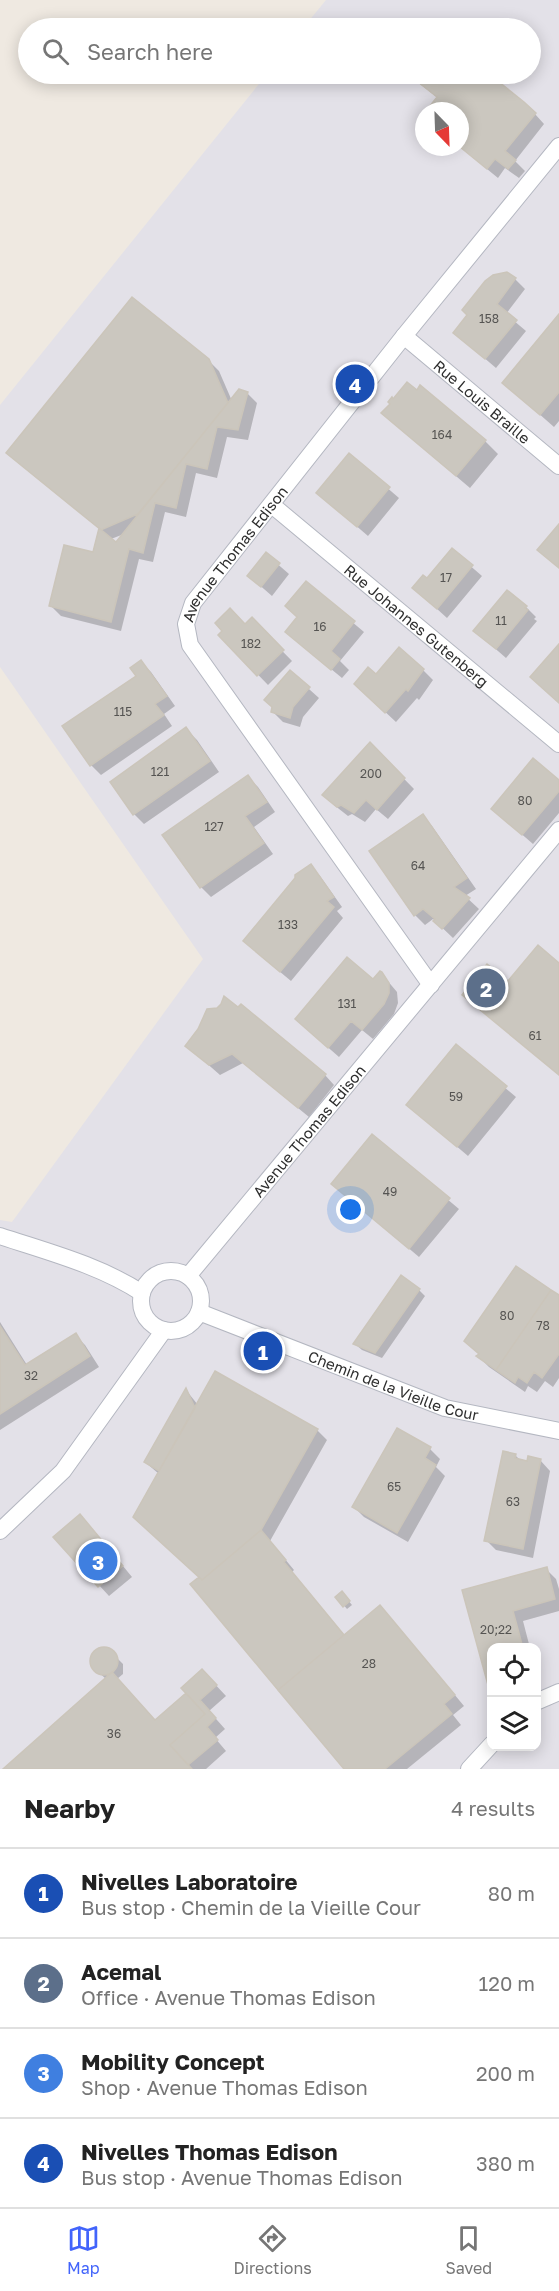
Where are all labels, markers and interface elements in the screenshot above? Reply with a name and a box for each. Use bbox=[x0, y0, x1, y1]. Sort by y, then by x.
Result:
search box bbox=[18, 18, 541, 84]
icon: search bbox=[39, 35, 72, 68]
text: Search here bbox=[87, 38, 213, 65]
north arrow bbox=[415, 102, 469, 156]
house number: 158 bbox=[479, 311, 499, 326]
street label: Rue Louis Braille bbox=[430, 356, 534, 447]
pin: 4 bbox=[336, 362, 374, 406]
house number: 164 bbox=[432, 427, 452, 442]
street label: Avenue Thomas Edison bbox=[178, 482, 291, 624]
street label: Rue Johannes Gutenberg bbox=[341, 560, 492, 690]
house number: 17 bbox=[440, 570, 452, 585]
house number: 11 bbox=[495, 613, 507, 628]
house number: 16 bbox=[313, 619, 327, 634]
house number: 182 bbox=[241, 636, 261, 651]
house number: 115 bbox=[114, 704, 132, 719]
house number: 121 bbox=[151, 764, 169, 779]
house number: 200 bbox=[360, 766, 382, 781]
house number: 80 bbox=[518, 793, 532, 808]
house number: 127 bbox=[204, 819, 224, 834]
house number: 64 bbox=[411, 858, 425, 873]
house number: 133 bbox=[278, 917, 298, 932]
pin: 2 bbox=[466, 966, 506, 1010]
house number: 131 bbox=[338, 996, 357, 1011]
house number: 61 bbox=[528, 1028, 542, 1043]
street label: Avenue Thomas Edison bbox=[249, 1061, 369, 1200]
house number: 59 bbox=[449, 1089, 463, 1104]
house number: 49 bbox=[383, 1184, 397, 1199]
your location bbox=[336, 1195, 365, 1224]
house number: 80 bbox=[500, 1308, 514, 1323]
house number: 78 bbox=[536, 1318, 550, 1333]
pin: 1 bbox=[244, 1328, 282, 1374]
street label: Chemin de la Vieille Cour bbox=[306, 1346, 480, 1424]
house number: 32 bbox=[24, 1368, 38, 1383]
house number: 65 bbox=[387, 1479, 401, 1494]
house number: 63 bbox=[506, 1494, 520, 1509]
pin: 3 bbox=[78, 1538, 118, 1584]
house number: 20;22 bbox=[480, 1622, 512, 1637]
map controls bbox=[487, 1643, 541, 1751]
button: locate bbox=[487, 1643, 541, 1697]
house number: 28 bbox=[362, 1656, 376, 1671]
button: layers bbox=[487, 1697, 541, 1751]
house number: 36 bbox=[107, 1726, 121, 1741]
text: Nearby bbox=[24, 1793, 115, 1824]
text: 4 results bbox=[451, 1796, 535, 1820]
text: Nivelles Laboratoire bbox=[81, 1868, 297, 1895]
text: 1 bbox=[38, 1881, 49, 1905]
text: 80 m bbox=[488, 1881, 535, 1905]
text: Bus stop · Chemin de la Vieille Cour bbox=[81, 1895, 421, 1919]
text: Acemal bbox=[81, 1958, 161, 1985]
text: 2 bbox=[37, 1971, 50, 1995]
text: 120 m bbox=[479, 1971, 535, 1995]
text: Office · Avenue Thomas Edison bbox=[81, 1985, 376, 2009]
text: Mobility Concept bbox=[81, 2048, 264, 2075]
text: 3 bbox=[37, 2061, 50, 2085]
text: 200 m bbox=[476, 2061, 535, 2085]
text: Shop · Avenue Thomas Edison bbox=[81, 2075, 368, 2099]
text: Nivelles Thomas Edison bbox=[81, 2138, 338, 2165]
text: 4 bbox=[37, 2151, 50, 2175]
text: 380 m bbox=[476, 2151, 535, 2175]
text: Bus stop · Avenue Thomas Edison bbox=[81, 2165, 402, 2189]
tab: Map bbox=[67, 2222, 100, 2278]
tab: Directions bbox=[234, 2222, 312, 2278]
tab: Saved bbox=[445, 2222, 492, 2278]

